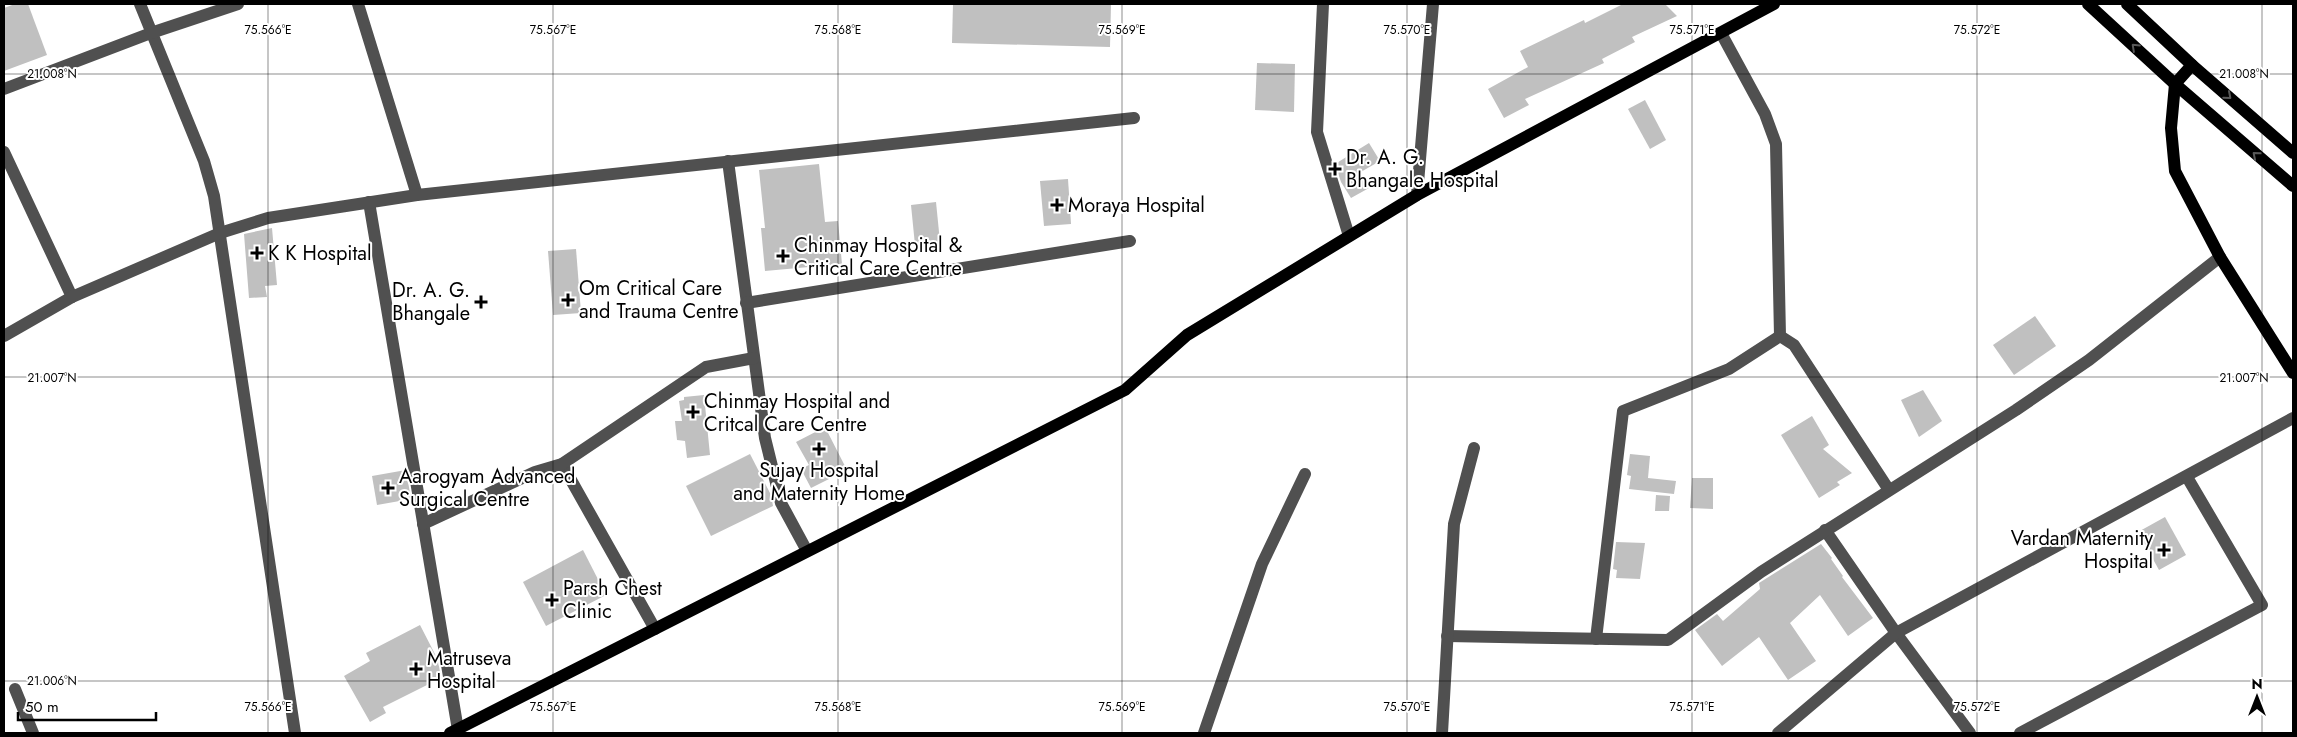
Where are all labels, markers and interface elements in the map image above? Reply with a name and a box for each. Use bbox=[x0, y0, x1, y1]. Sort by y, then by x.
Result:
text: 75.566°E bbox=[244, 21, 292, 39]
text: 75.567°E bbox=[530, 21, 576, 39]
text: 75.568°E bbox=[815, 21, 861, 39]
text: 75.569°E bbox=[1098, 21, 1146, 39]
text: 75.570°E bbox=[1384, 21, 1430, 39]
text: 75.571°E bbox=[1669, 21, 1715, 39]
text: 75.572°E bbox=[1954, 21, 2000, 39]
one-way arrow bbox=[2131, 43, 2140, 52]
text: 21.008°N bbox=[27, 65, 77, 83]
text: 21.008°N bbox=[2219, 65, 2269, 83]
one-way arrow bbox=[2222, 90, 2231, 99]
place label: Dr. A. G. Bhangale Hospital bbox=[1346, 143, 1499, 195]
one-way arrow bbox=[2252, 152, 2261, 161]
marker: Dr. A. G. Bhangale Hospital bbox=[1328, 162, 1342, 176]
place label: Moraya Hospital bbox=[1068, 191, 1205, 220]
marker: Moraya Hospital bbox=[1050, 198, 1064, 212]
place label: Chinmay Hospital & Critical Care Centre bbox=[794, 231, 963, 283]
place label: K K Hospital bbox=[268, 239, 372, 268]
marker: K K Hospital bbox=[250, 246, 264, 260]
marker: Chinmay Hospital & Critical Care Centre bbox=[776, 249, 790, 263]
place label: Om Critical Care and Trauma Centre bbox=[579, 274, 739, 326]
place label: Dr. A. G. Bhangale bbox=[392, 276, 470, 328]
marker: Om Critical Care and Trauma Centre bbox=[561, 293, 575, 307]
marker: Dr. A. G. Bhangale bbox=[474, 295, 488, 309]
text: 21.007°N bbox=[27, 369, 77, 387]
text: 21.007°N bbox=[2219, 369, 2269, 387]
place label: Chinmay Hospital and Critcal Care Centre bbox=[704, 387, 890, 439]
marker: Chinmay Hospital and Critcal Care Centre bbox=[686, 405, 700, 419]
marker: Sujay Hospital and Maternity Home bbox=[812, 442, 826, 456]
place label: Sujay Hospital and Maternity Home bbox=[733, 456, 905, 508]
place label: Aarogyam Advanced Surgical Centre bbox=[399, 462, 576, 514]
marker: Aarogyam Advanced Surgical Centre bbox=[381, 481, 395, 495]
place label: Vardan Maternity Hospital bbox=[2011, 524, 2153, 576]
marker: Vardan Maternity Hospital bbox=[2157, 543, 2171, 557]
place label: Parsh Chest Clinic bbox=[563, 574, 662, 626]
marker: Parsh Chest Clinic bbox=[545, 593, 559, 607]
place label: Matruseva Hospital bbox=[427, 644, 511, 696]
marker: Matruseva Hospital bbox=[409, 662, 423, 676]
text: 21.006°N bbox=[27, 672, 77, 690]
north arrow bbox=[2232, 672, 2282, 722]
text: N bbox=[2251, 674, 2263, 694]
scale bar bbox=[18, 690, 155, 722]
text: 50 m bbox=[25, 696, 59, 718]
text: 75.566°E bbox=[244, 698, 292, 716]
text: 75.567°E bbox=[530, 698, 576, 716]
text: 75.568°E bbox=[815, 698, 861, 716]
text: 75.569°E bbox=[1098, 698, 1146, 716]
text: 75.570°E bbox=[1384, 698, 1430, 716]
text: 75.571°E bbox=[1669, 698, 1715, 716]
text: 75.572°E bbox=[1954, 698, 2000, 716]

